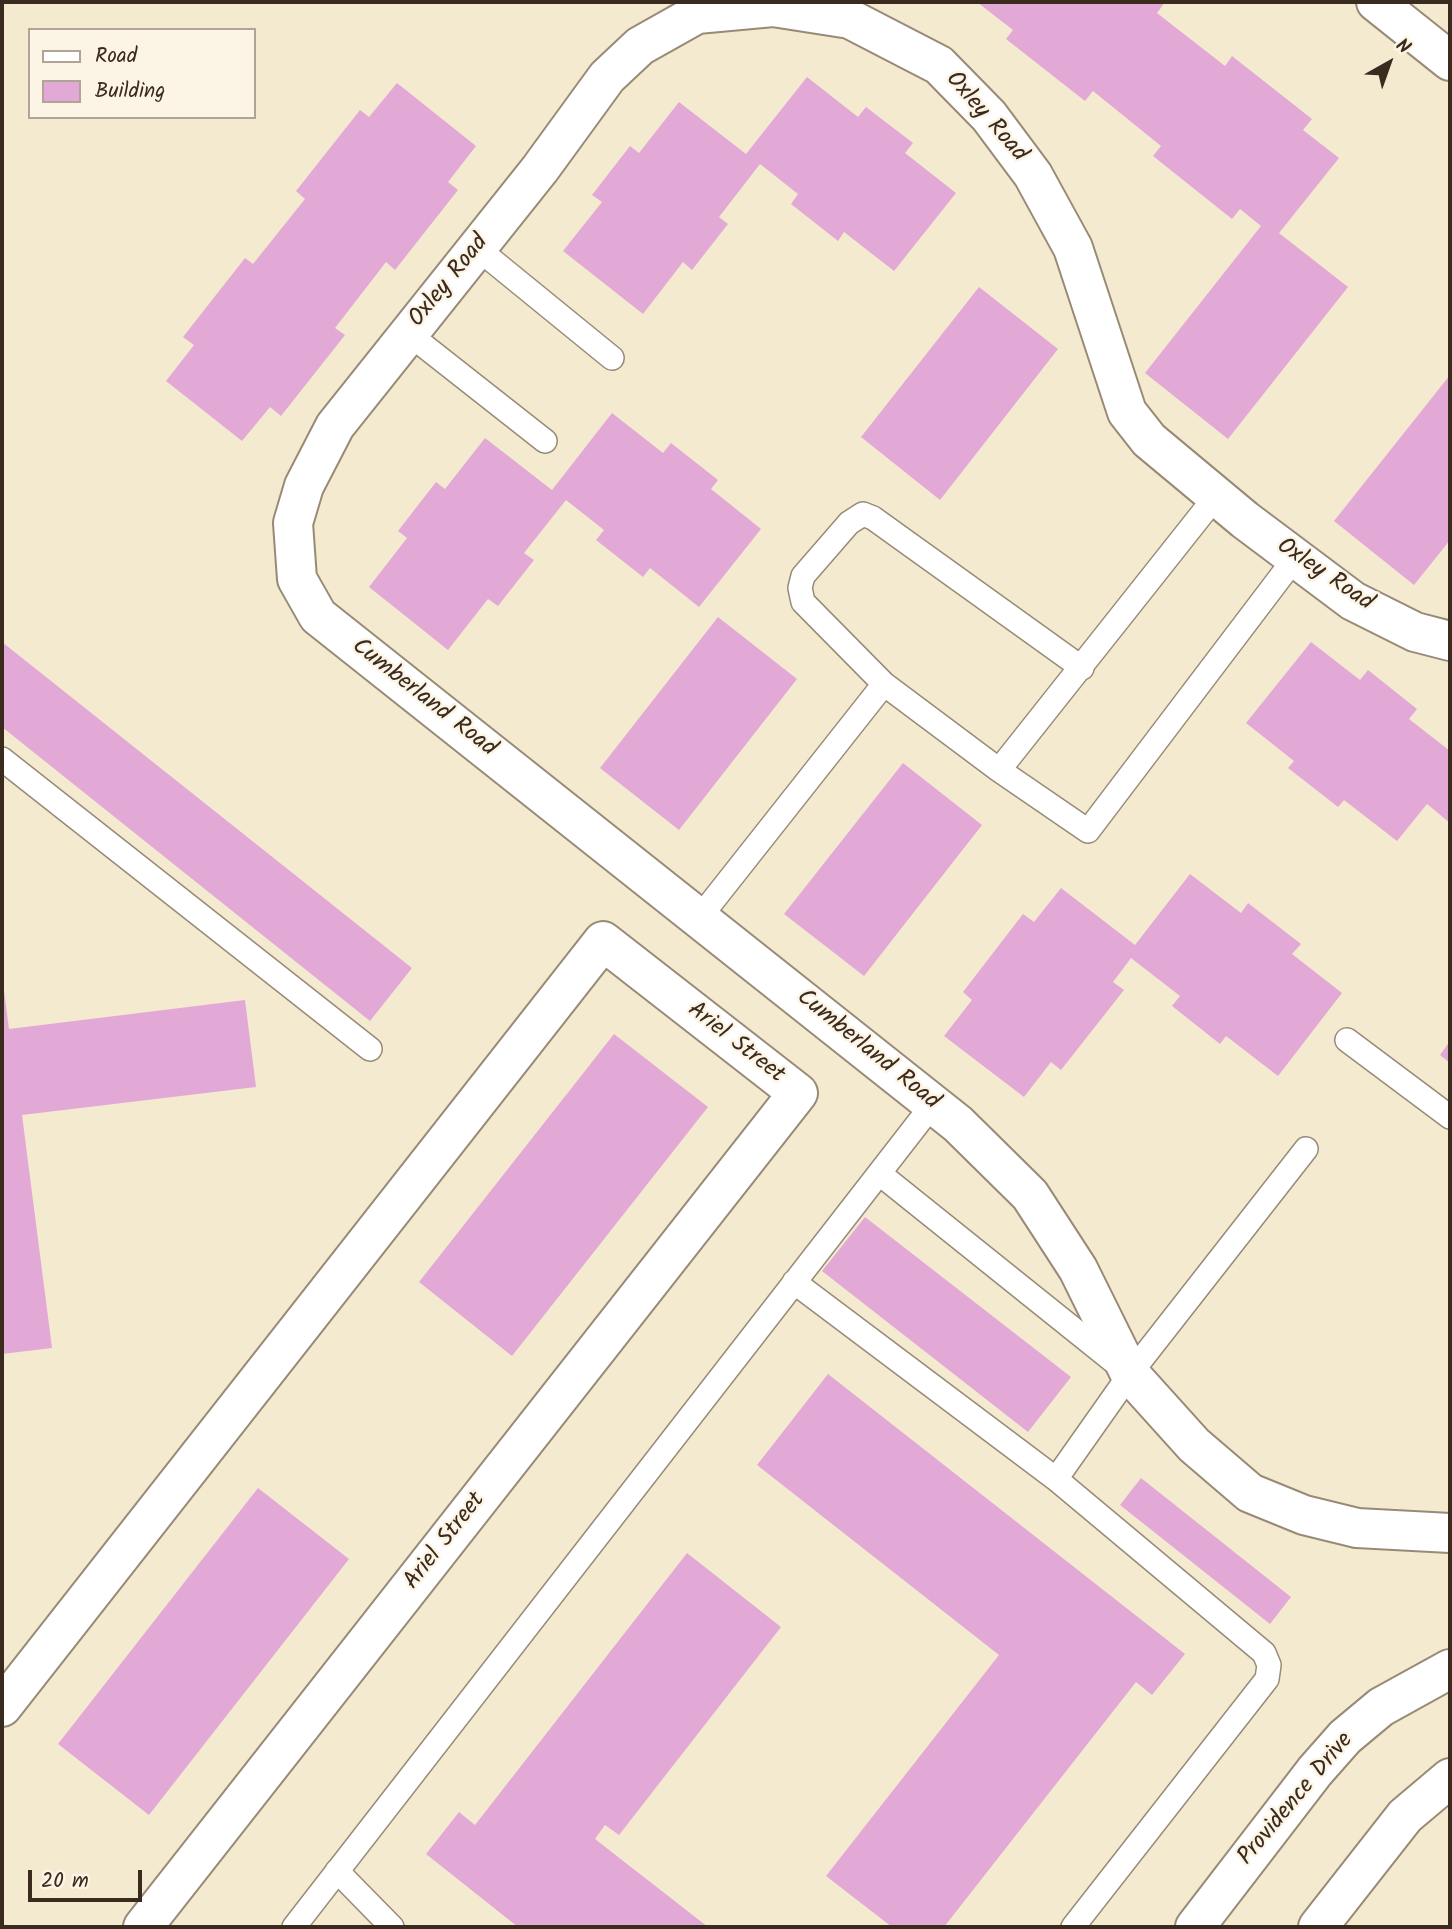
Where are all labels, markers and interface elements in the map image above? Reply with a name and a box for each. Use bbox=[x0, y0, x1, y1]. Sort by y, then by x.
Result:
legend bbox=[28, 28, 256, 119]
north arrow bbox=[1354, 28, 1424, 98]
text: N bbox=[1388, 32, 1417, 62]
text: Road bbox=[95, 40, 137, 73]
street label: Oxley Road bbox=[938, 67, 1032, 169]
text: Building bbox=[95, 75, 165, 108]
street label: Oxley Road bbox=[404, 230, 496, 334]
street label: Oxley Road bbox=[1270, 533, 1378, 619]
street label: Cumberland Road bbox=[345, 633, 501, 765]
street label: Cumberland Road bbox=[790, 984, 944, 1118]
street label: Ariel Street bbox=[681, 997, 789, 1091]
street label: Ariel Street bbox=[399, 1488, 493, 1596]
street label: Providence Drive bbox=[1233, 1728, 1361, 1872]
scale bar bbox=[32, 1856, 145, 1900]
text: 20 m bbox=[41, 1865, 89, 1898]

